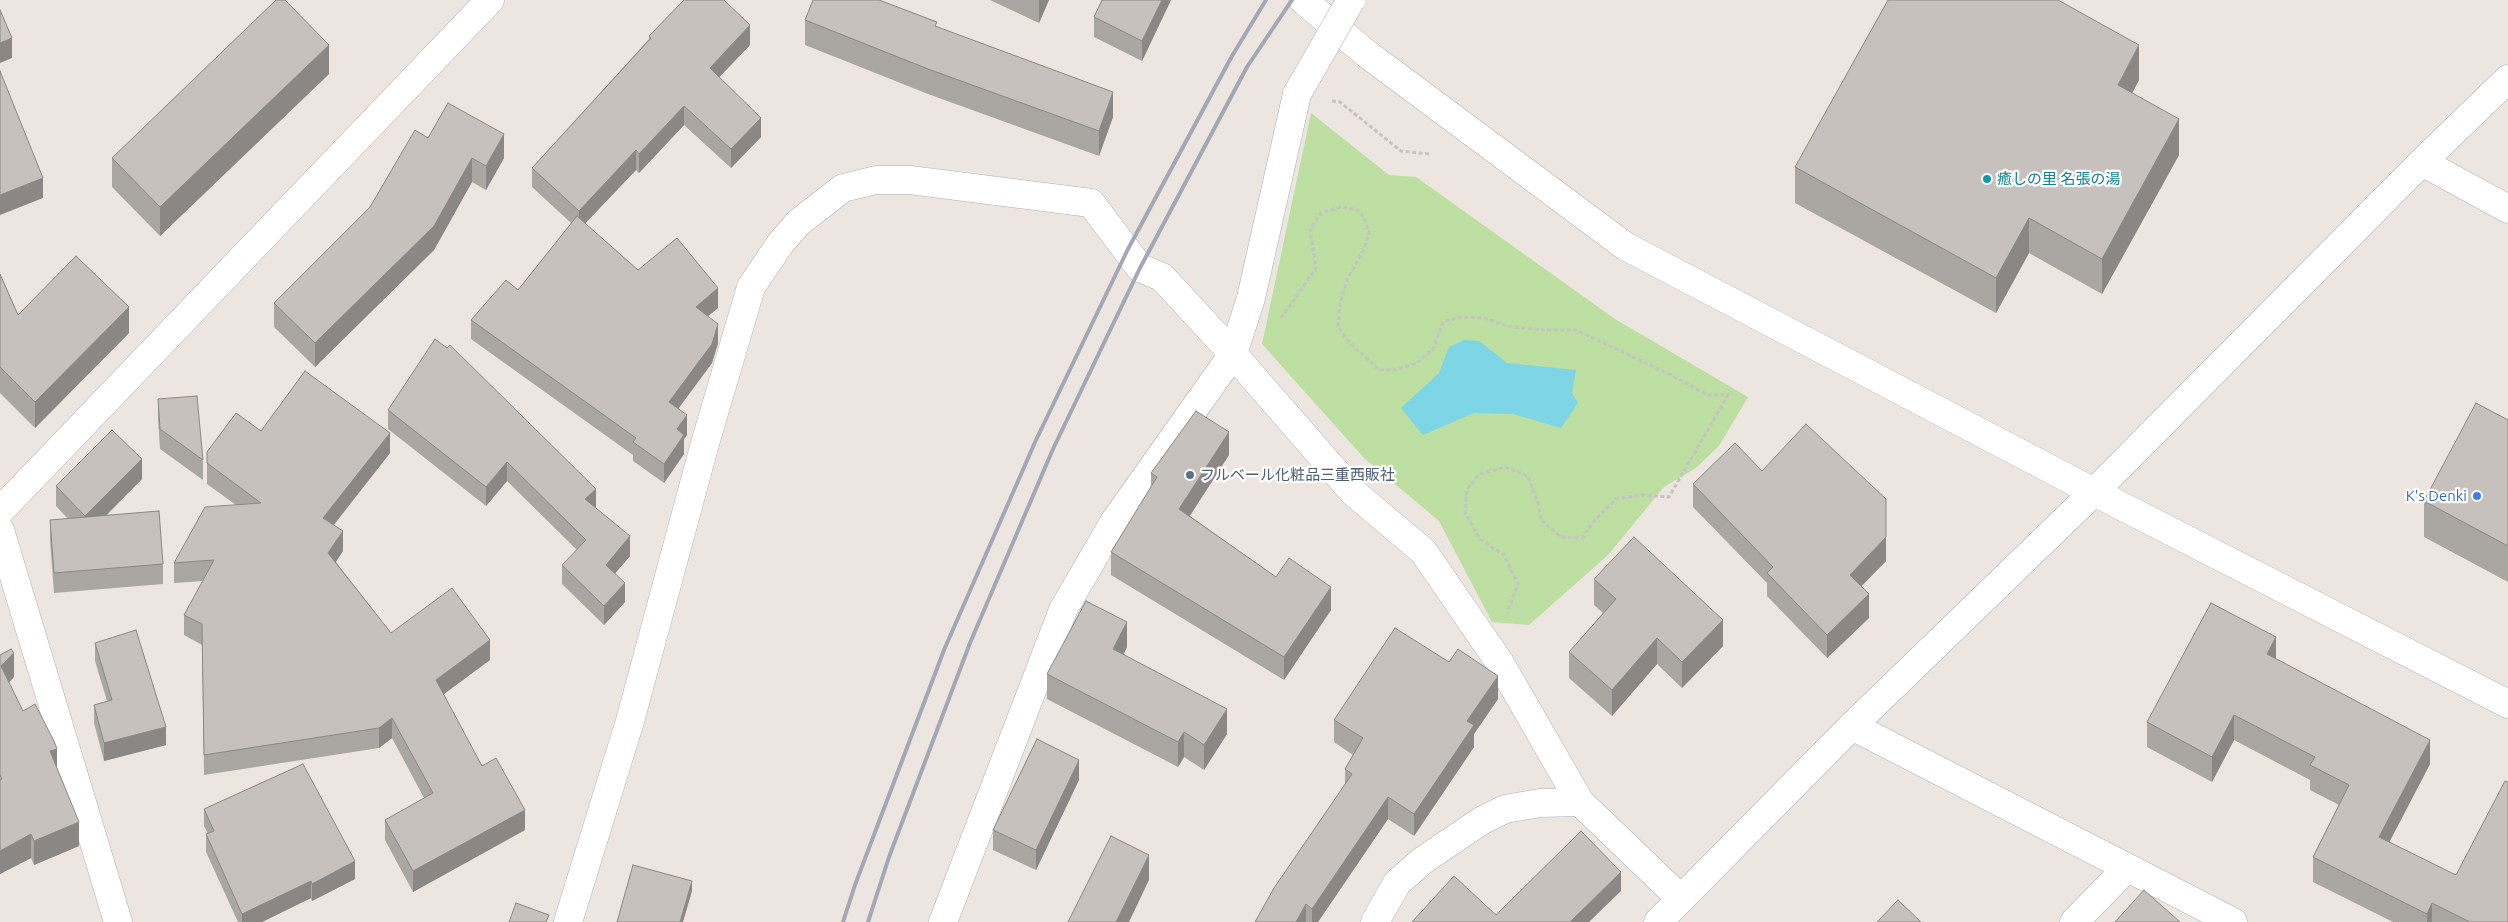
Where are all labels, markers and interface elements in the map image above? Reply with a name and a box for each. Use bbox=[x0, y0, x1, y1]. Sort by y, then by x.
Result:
place label: 癒しの里 名張の湯 bbox=[1997, 170, 2120, 188]
marker: 癒しの里 名張の湯 bbox=[1981, 173, 1993, 185]
place label: フルベール化粧品三重西販社 bbox=[1200, 466, 1395, 484]
marker: フルベール化粧品三重西販社 bbox=[1184, 469, 1196, 481]
place label: K's Denki bbox=[2406, 487, 2467, 505]
marker: K's Denki bbox=[2471, 490, 2483, 502]

